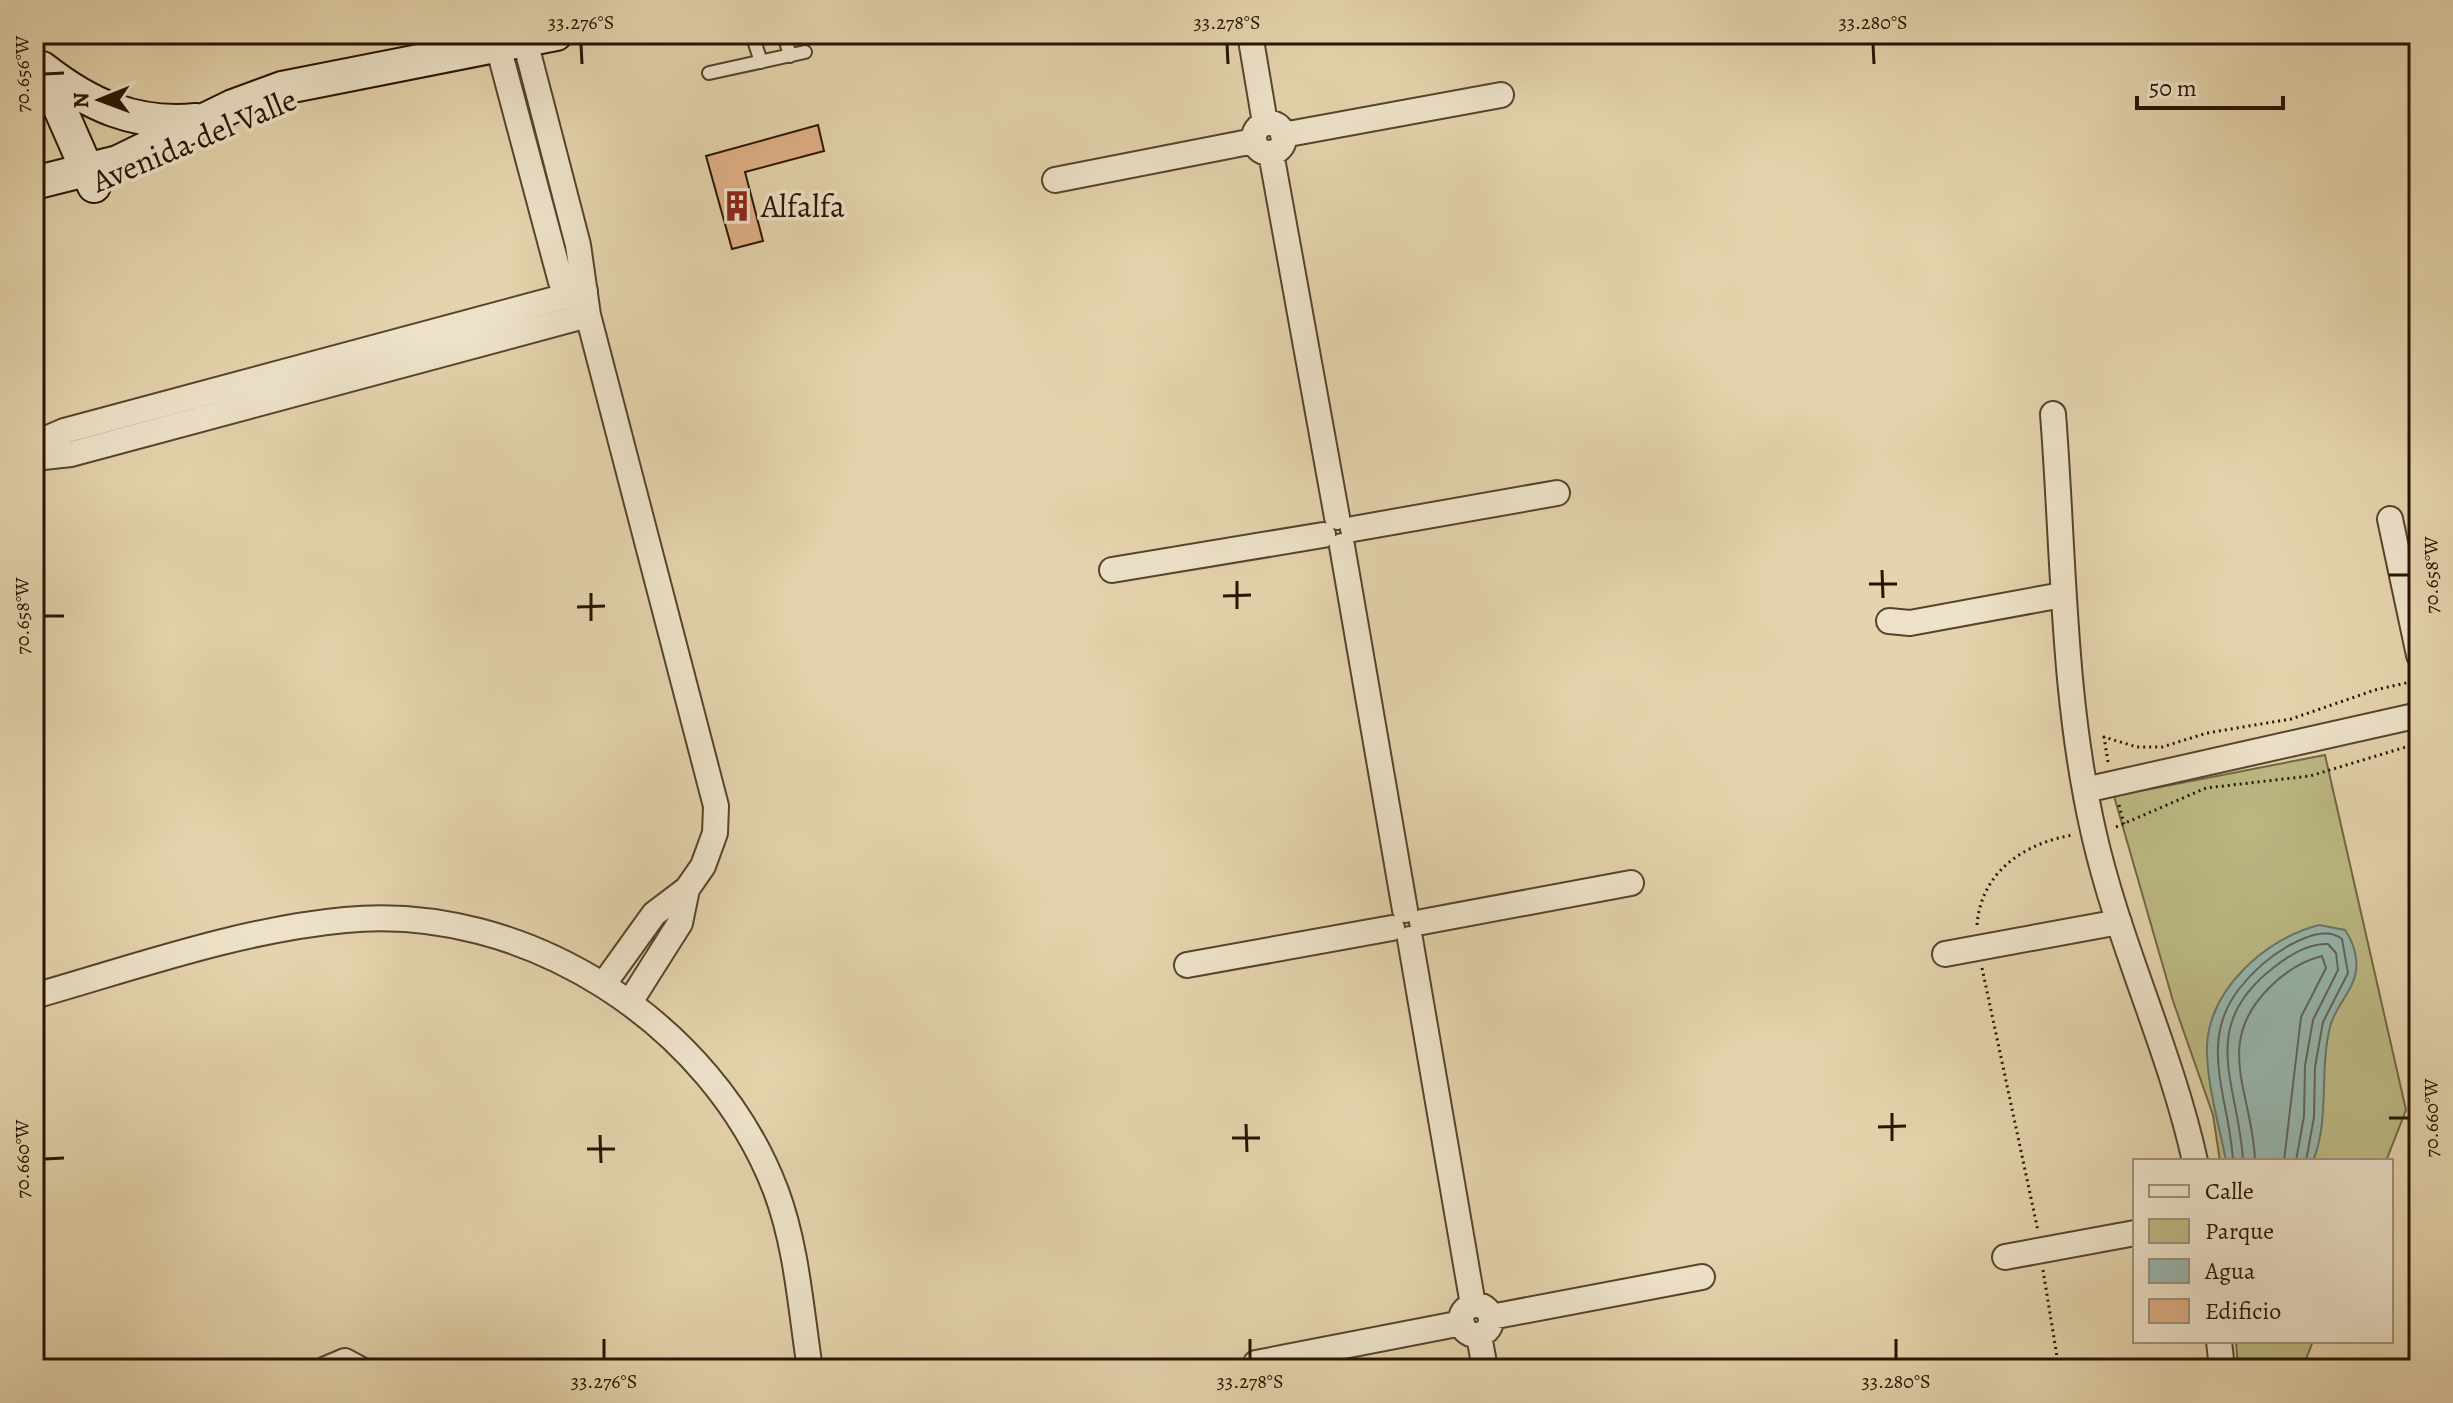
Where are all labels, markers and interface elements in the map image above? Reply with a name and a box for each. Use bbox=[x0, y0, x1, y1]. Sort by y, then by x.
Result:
text: 33.276°S bbox=[548, 9, 614, 36]
text: 33.278°S bbox=[1194, 9, 1260, 36]
text: 33.280°S bbox=[1838, 9, 1908, 36]
text: 70.656°W bbox=[9, 35, 36, 112]
north arrow bbox=[60, 60, 140, 140]
scale bar bbox=[2137, 60, 2283, 110]
text: 50 m bbox=[2149, 72, 2197, 104]
street label: Avenida del Valle bbox=[84, 77, 303, 203]
text: N bbox=[66, 92, 96, 109]
place label: Alfalfa bbox=[760, 184, 845, 228]
building icon: Alfalfa bbox=[720, 189, 754, 223]
text: 70.658°W bbox=[2418, 536, 2445, 614]
text: 70.658°W bbox=[9, 577, 36, 655]
text: 70.660°W bbox=[2418, 1078, 2445, 1157]
text: 70.660°W bbox=[9, 1119, 36, 1198]
legend bbox=[2133, 1159, 2393, 1343]
text: Calle bbox=[2205, 1175, 2254, 1207]
text: Parque bbox=[2205, 1215, 2274, 1247]
text: Agua bbox=[2204, 1255, 2256, 1287]
text: Edificio bbox=[2205, 1295, 2281, 1327]
text: 33.276°S bbox=[571, 1368, 637, 1395]
text: 33.278°S bbox=[1217, 1368, 1283, 1395]
text: 33.280°S bbox=[1861, 1368, 1931, 1395]

